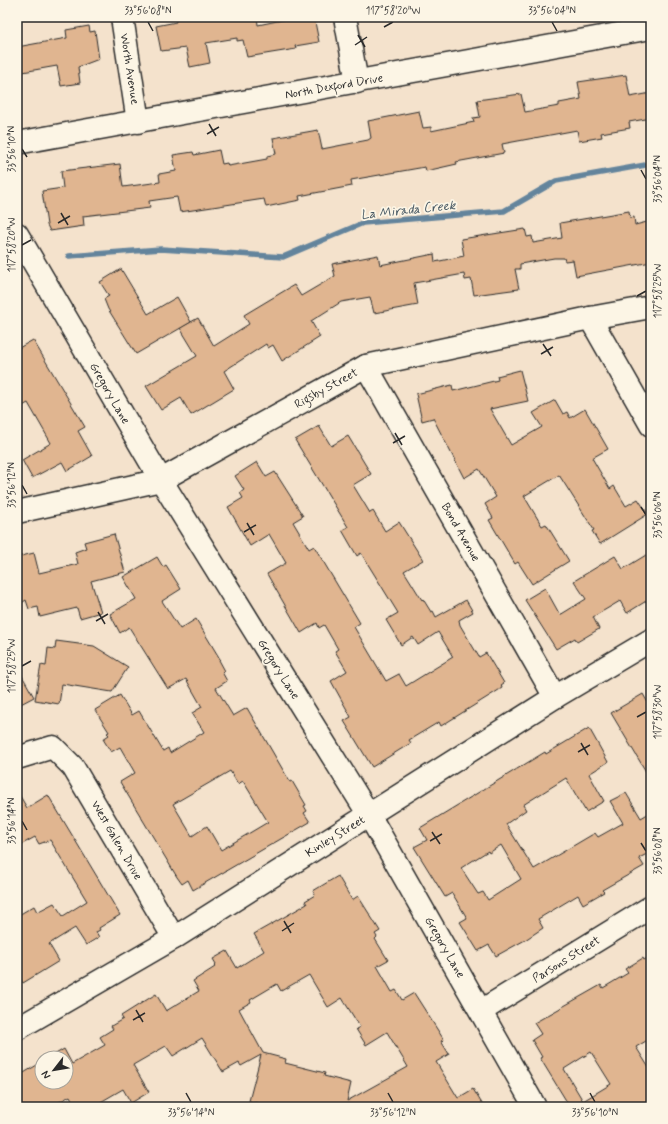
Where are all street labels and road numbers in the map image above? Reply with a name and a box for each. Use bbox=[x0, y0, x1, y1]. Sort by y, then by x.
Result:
street label: Worth Avenue bbox=[115, 32, 143, 106]
street label: North Dexford Drive bbox=[284, 70, 385, 104]
street label: Gregory Lane bbox=[85, 360, 133, 427]
street label: Rigsby Street bbox=[292, 365, 362, 414]
street label: Bond Avenue bbox=[437, 500, 483, 565]
street label: Gregory Lane bbox=[253, 636, 303, 703]
street label: West Galen Drive bbox=[87, 798, 145, 883]
street label: Kinley Street bbox=[303, 812, 369, 861]
street label: Gregory Lane bbox=[420, 914, 468, 981]
street label: Parsons Street bbox=[530, 932, 604, 987]

